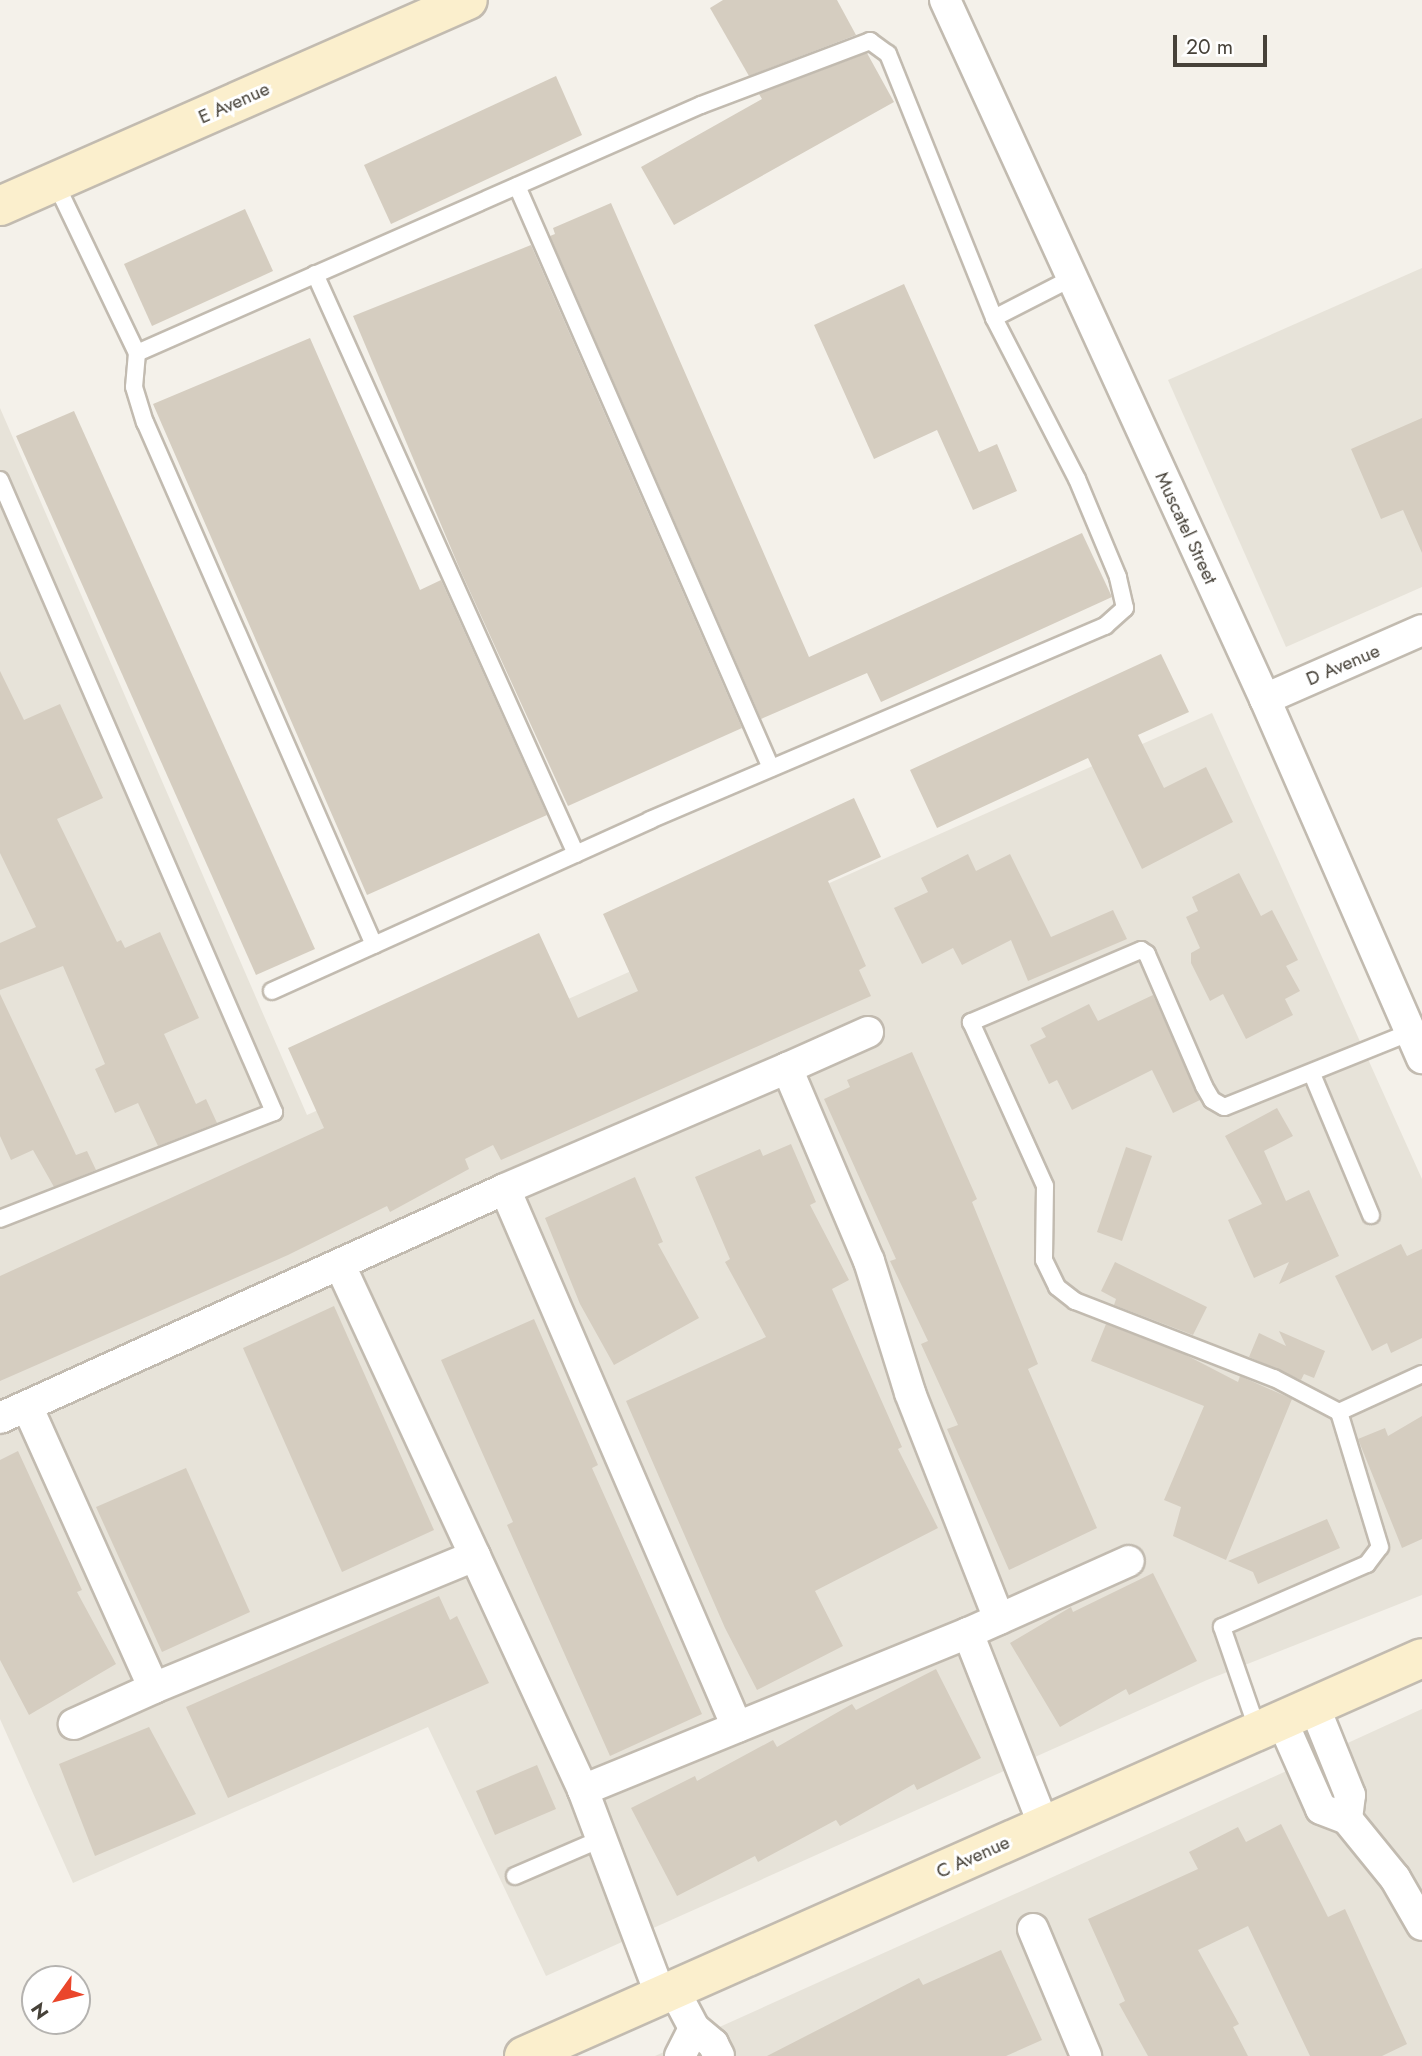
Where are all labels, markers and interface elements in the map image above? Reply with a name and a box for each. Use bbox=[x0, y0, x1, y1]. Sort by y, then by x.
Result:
scale bar bbox=[1177, 21, 1272, 65]
text: 20 m bbox=[1186, 32, 1233, 62]
street label: E Avenue bbox=[195, 77, 273, 129]
street label: Muscatel Street bbox=[1150, 468, 1222, 588]
street label: D Avenue bbox=[1303, 639, 1383, 691]
street label: C Avenue bbox=[933, 1831, 1013, 1883]
north arrow bbox=[21, 1965, 91, 2035]
text: N bbox=[24, 1997, 55, 2025]

